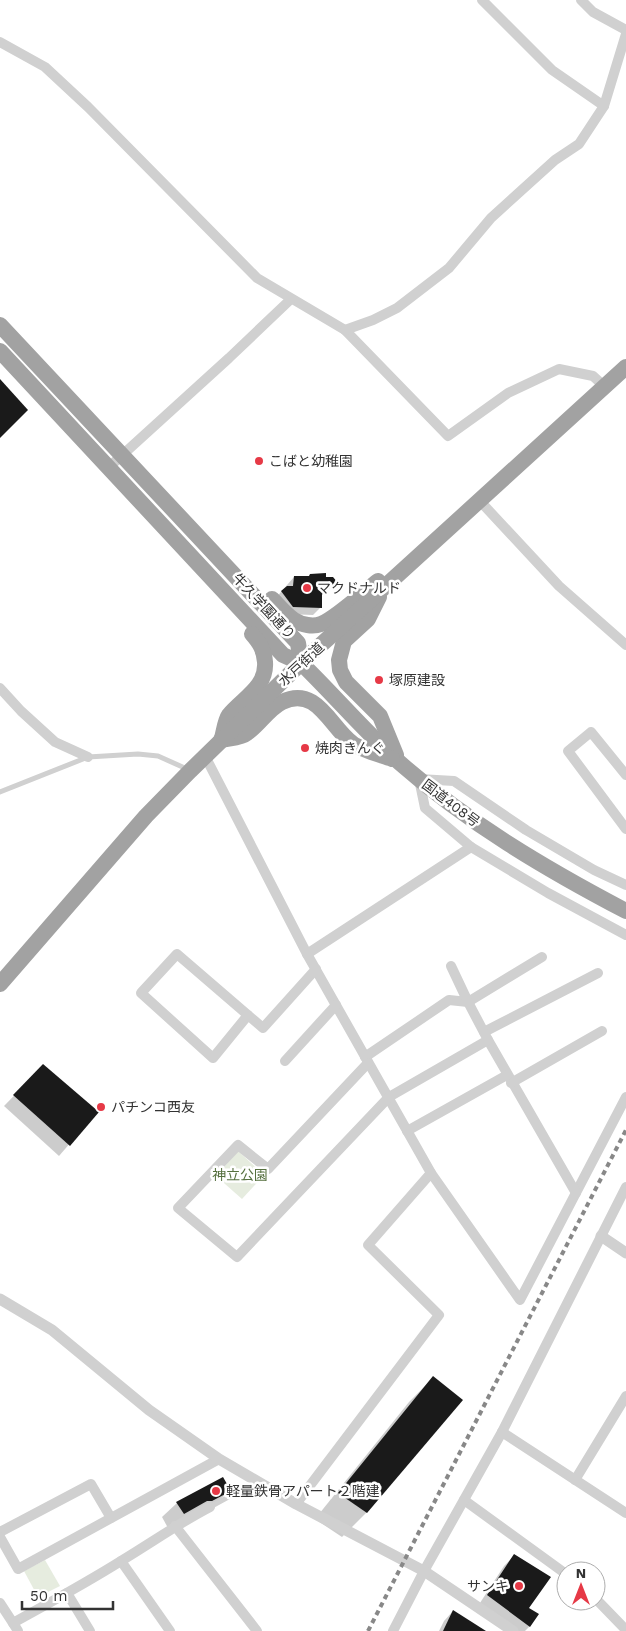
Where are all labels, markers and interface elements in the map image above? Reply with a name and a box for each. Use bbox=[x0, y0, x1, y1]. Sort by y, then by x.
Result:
place label: こばと幼稚園 bbox=[269, 453, 353, 469]
marker: こばと幼稚園 bbox=[253, 455, 265, 467]
street label: 牛久学園通り bbox=[230, 570, 298, 642]
place label: マクドナルド bbox=[317, 580, 401, 596]
marker: マクドナルド bbox=[301, 582, 313, 594]
street label: 水戸街道 bbox=[275, 639, 327, 689]
place label: 塚原建設 bbox=[389, 672, 445, 688]
marker: 塚原建設 bbox=[373, 674, 385, 686]
place label: 焼肉きんぐ bbox=[315, 740, 385, 756]
marker: 焼肉きんぐ bbox=[299, 742, 311, 754]
street label: 国道408号 bbox=[419, 776, 483, 830]
place label: パチンコ西友 bbox=[111, 1099, 195, 1115]
marker: パチンコ西友 bbox=[95, 1101, 107, 1113]
park label: 神立公園 bbox=[212, 1167, 268, 1183]
place label: 軽量鉄骨アパート２階建 bbox=[226, 1483, 380, 1499]
marker: 軽量鉄骨アパート２階建 bbox=[210, 1485, 222, 1497]
north arrow bbox=[556, 1561, 606, 1611]
text: N bbox=[576, 1565, 586, 1581]
scale bar bbox=[22, 1578, 114, 1610]
place label: サンキ bbox=[467, 1578, 509, 1594]
marker: サンキ bbox=[513, 1580, 525, 1592]
text: 50 m bbox=[30, 1587, 67, 1605]

